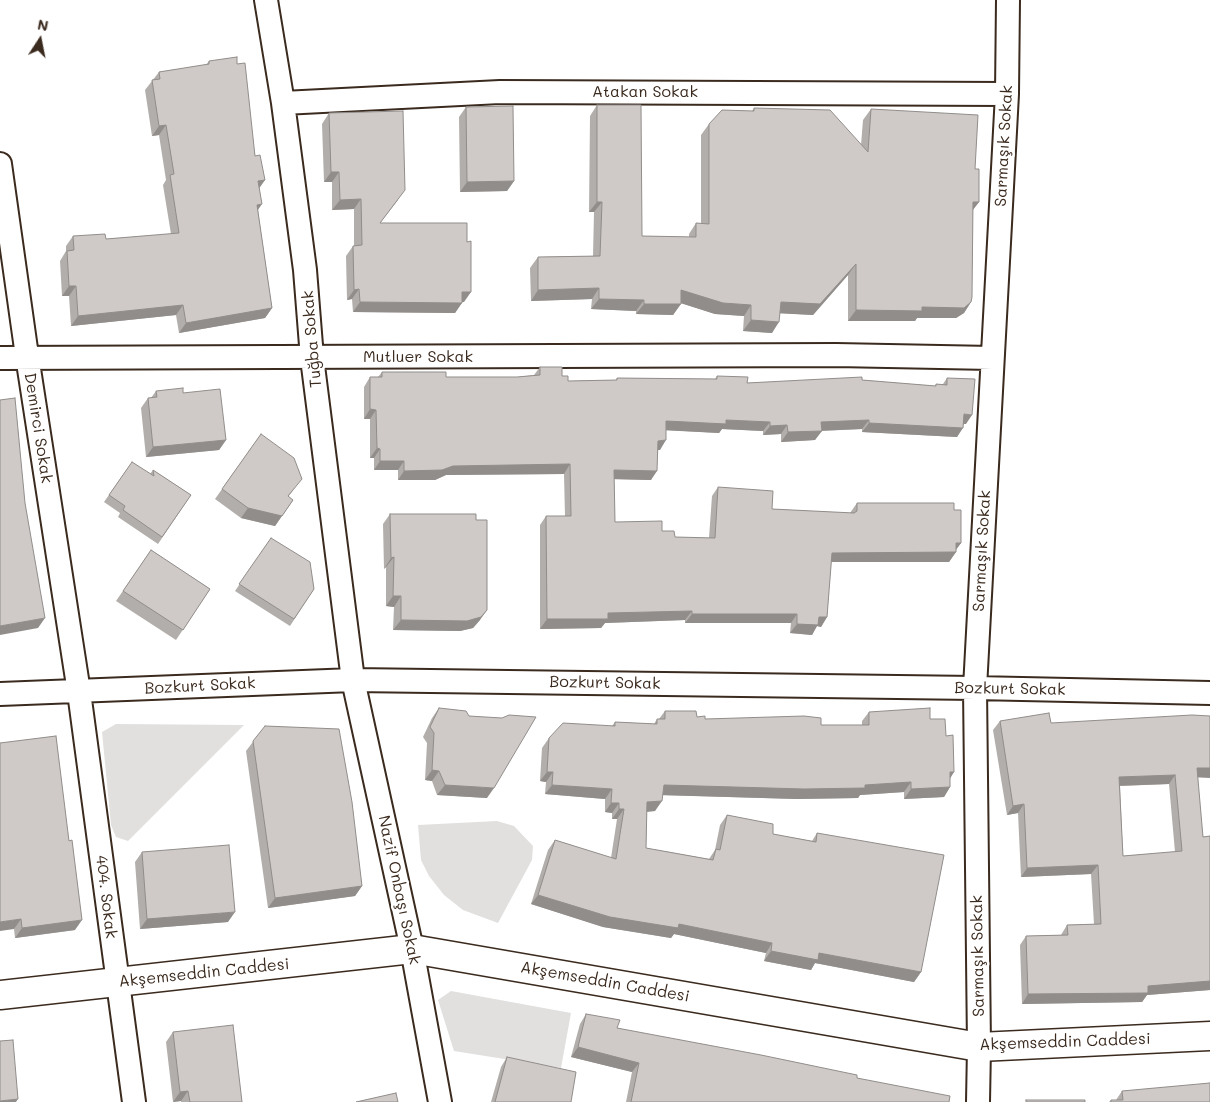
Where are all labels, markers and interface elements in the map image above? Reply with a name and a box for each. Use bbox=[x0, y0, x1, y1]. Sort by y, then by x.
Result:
text: N bbox=[36, 14, 50, 35]
north arrow bbox=[15, 15, 65, 65]
street label: Atakan Sokak bbox=[592, 82, 698, 102]
street label: Sarmaşık Sokak bbox=[991, 85, 1017, 207]
street label: Tuğba Sokak bbox=[298, 290, 326, 388]
street label: Mutluer Sokak bbox=[363, 347, 473, 367]
street label: Demirci Sokak bbox=[20, 371, 56, 485]
street label: Sarmaşık Sokak bbox=[969, 490, 995, 612]
street label: Bozkurt Sokak bbox=[549, 672, 661, 694]
street label: Bozkurt Sokak bbox=[144, 674, 256, 698]
street label: Bozkurt Sokak bbox=[954, 678, 1066, 700]
street label: Nazif Onbaşı Sokak bbox=[374, 814, 424, 966]
street label: 404. Sokak bbox=[91, 854, 121, 940]
street label: Sarmaşık Sokak bbox=[967, 895, 989, 1017]
street label: Akşemseddin Caddesi bbox=[118, 954, 290, 992]
street label: Akşemseddin Caddesi bbox=[519, 958, 691, 1006]
street label: Akşemseddin Caddesi bbox=[979, 1029, 1151, 1055]

